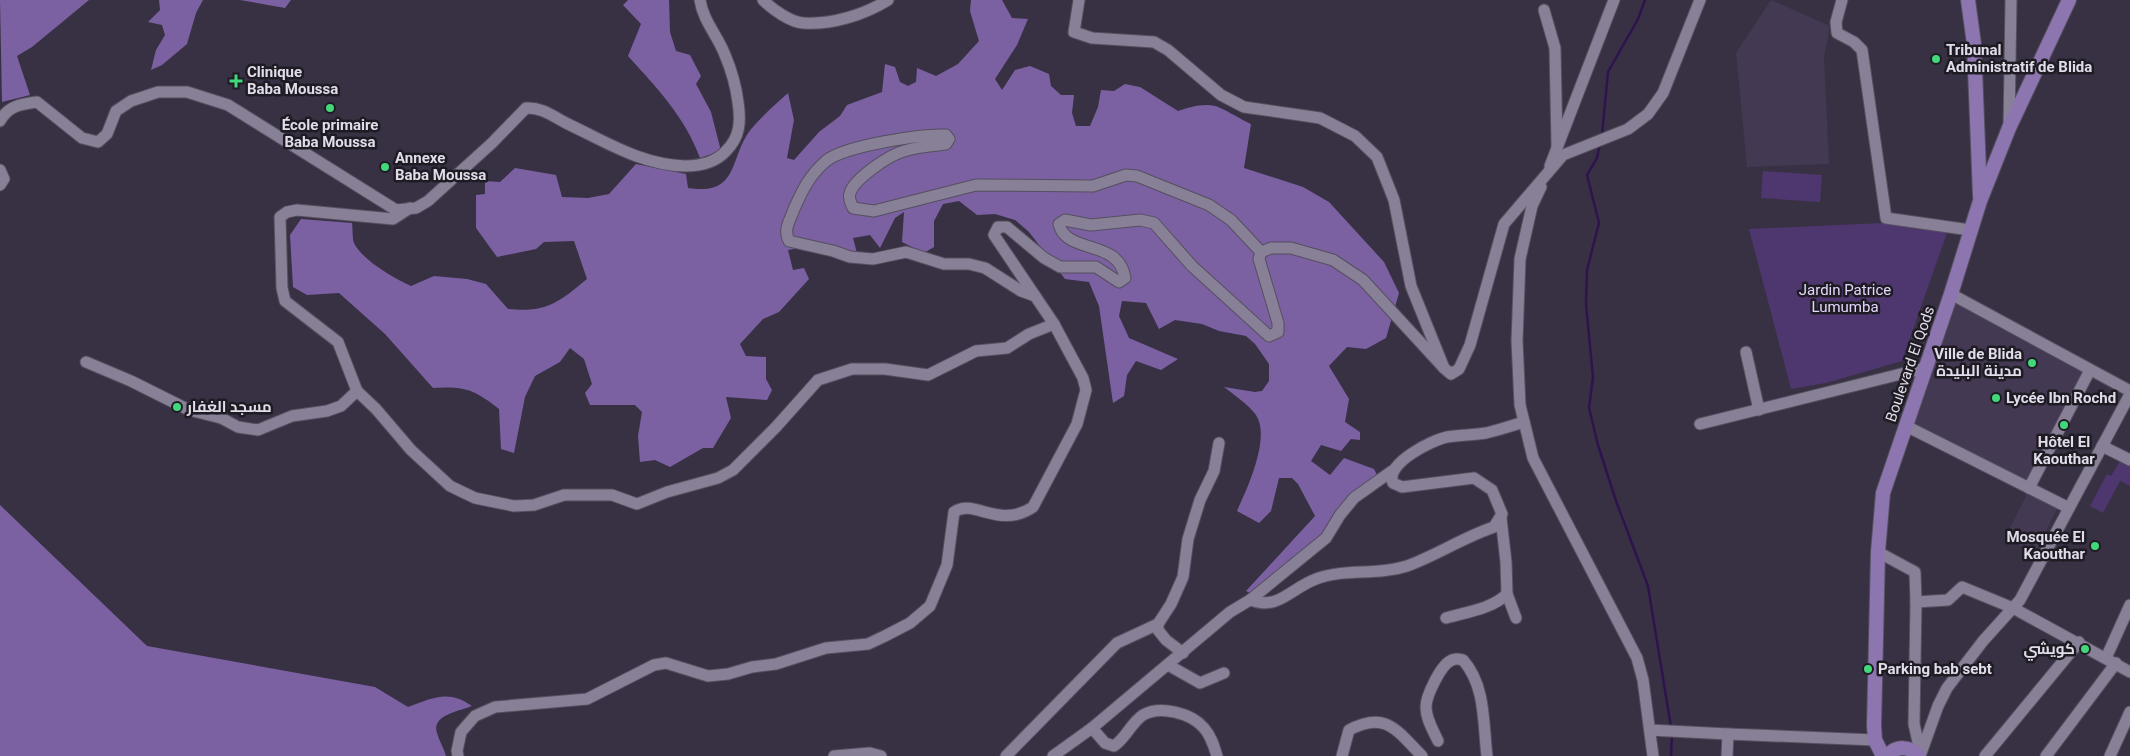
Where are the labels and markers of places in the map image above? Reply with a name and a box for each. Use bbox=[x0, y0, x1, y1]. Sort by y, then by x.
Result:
place label: Tribunal Administratif de Blida bbox=[1946, 41, 2092, 76]
marker: Tribunal Administratif de Blida bbox=[1930, 53, 1942, 65]
place label: Clinique Baba Moussa bbox=[247, 63, 338, 98]
marker: Clinique Baba Moussa bbox=[229, 74, 243, 88]
marker: École primaire Baba Moussa bbox=[324, 102, 336, 114]
place label: École primaire Baba Moussa bbox=[282, 116, 378, 151]
place label: Annexe Baba Moussa bbox=[395, 149, 486, 184]
marker: Annexe Baba Moussa bbox=[379, 161, 391, 173]
place label: Ville de Blida مدينة البليدة bbox=[1934, 345, 2022, 380]
marker: Ville de Blida مدينة البليدة bbox=[2026, 357, 2038, 369]
place label: Lycée Ibn Rochd bbox=[2006, 389, 2116, 407]
marker: Lycée Ibn Rochd bbox=[1990, 392, 2002, 404]
place label: مسجد الغفار bbox=[186, 398, 272, 416]
marker: مسجد الغفار bbox=[171, 401, 183, 413]
marker: Hôtel El Kaouthar bbox=[2058, 419, 2070, 431]
place label: Hôtel El Kaouthar bbox=[2033, 433, 2095, 468]
place label: Mosquée El Kaouthar bbox=[2006, 528, 2085, 563]
marker: Mosquée El Kaouthar bbox=[2089, 540, 2101, 552]
place label: كويشي bbox=[2023, 640, 2075, 661]
marker: كويشي bbox=[2079, 643, 2091, 655]
place label: Parking bab sebt bbox=[1878, 660, 1992, 678]
marker: Parking bab sebt bbox=[1862, 663, 1874, 675]

